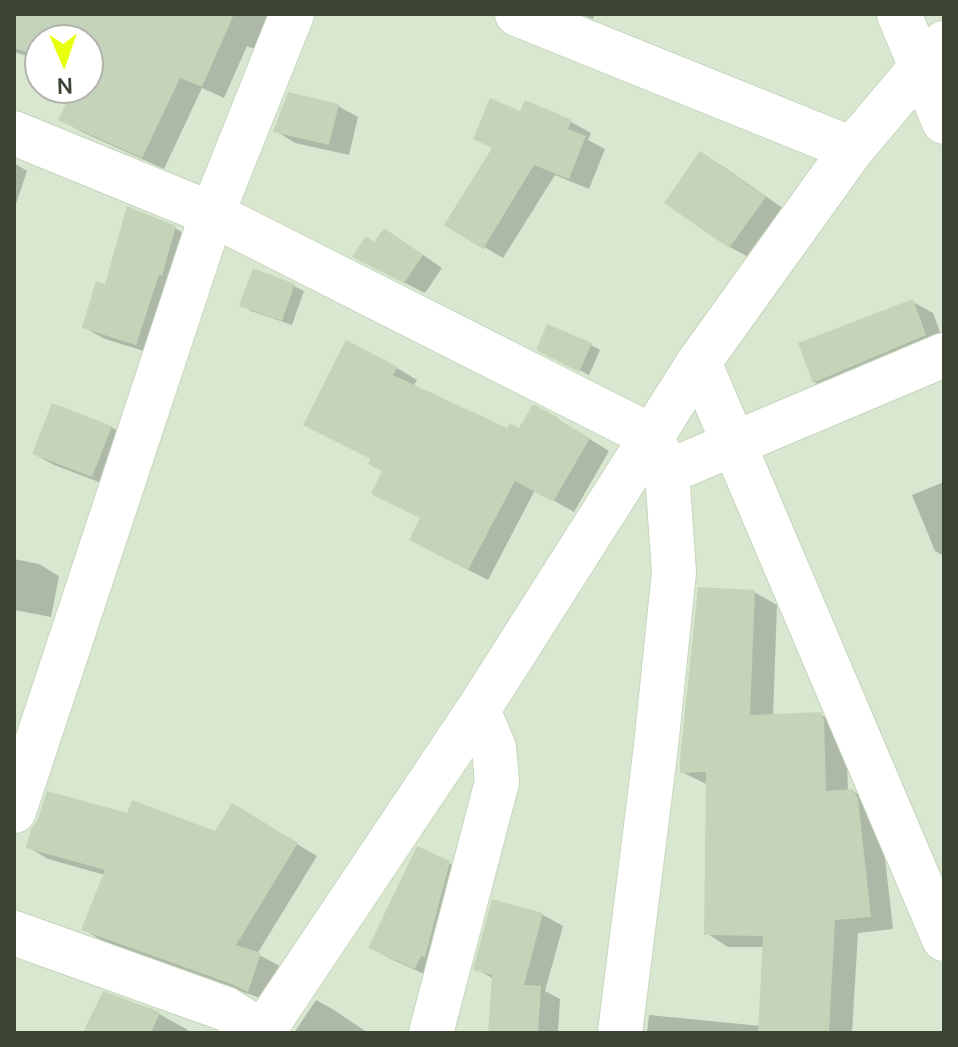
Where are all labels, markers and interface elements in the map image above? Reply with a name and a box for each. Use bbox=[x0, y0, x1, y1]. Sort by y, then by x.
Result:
north arrow bbox=[24, 24, 104, 104]
text: N bbox=[56, 71, 73, 101]

